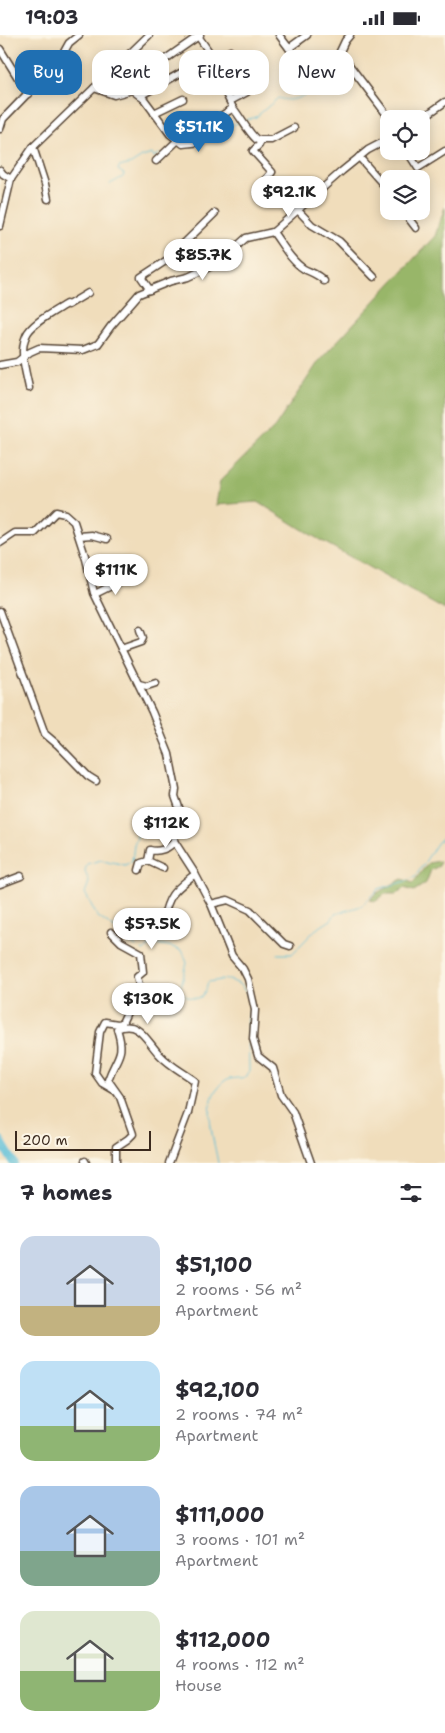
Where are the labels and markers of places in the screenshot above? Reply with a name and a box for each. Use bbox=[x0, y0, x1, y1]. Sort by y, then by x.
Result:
pin: $51.1K bbox=[158, 111, 240, 153]
pin: $92.1K bbox=[248, 175, 330, 218]
pin: $85.7K bbox=[162, 239, 244, 281]
pin: $111K bbox=[81, 553, 151, 596]
pin: $112K bbox=[131, 807, 201, 849]
pin: $57.5K bbox=[111, 907, 193, 950]
pin: $130K bbox=[113, 983, 183, 1025]

